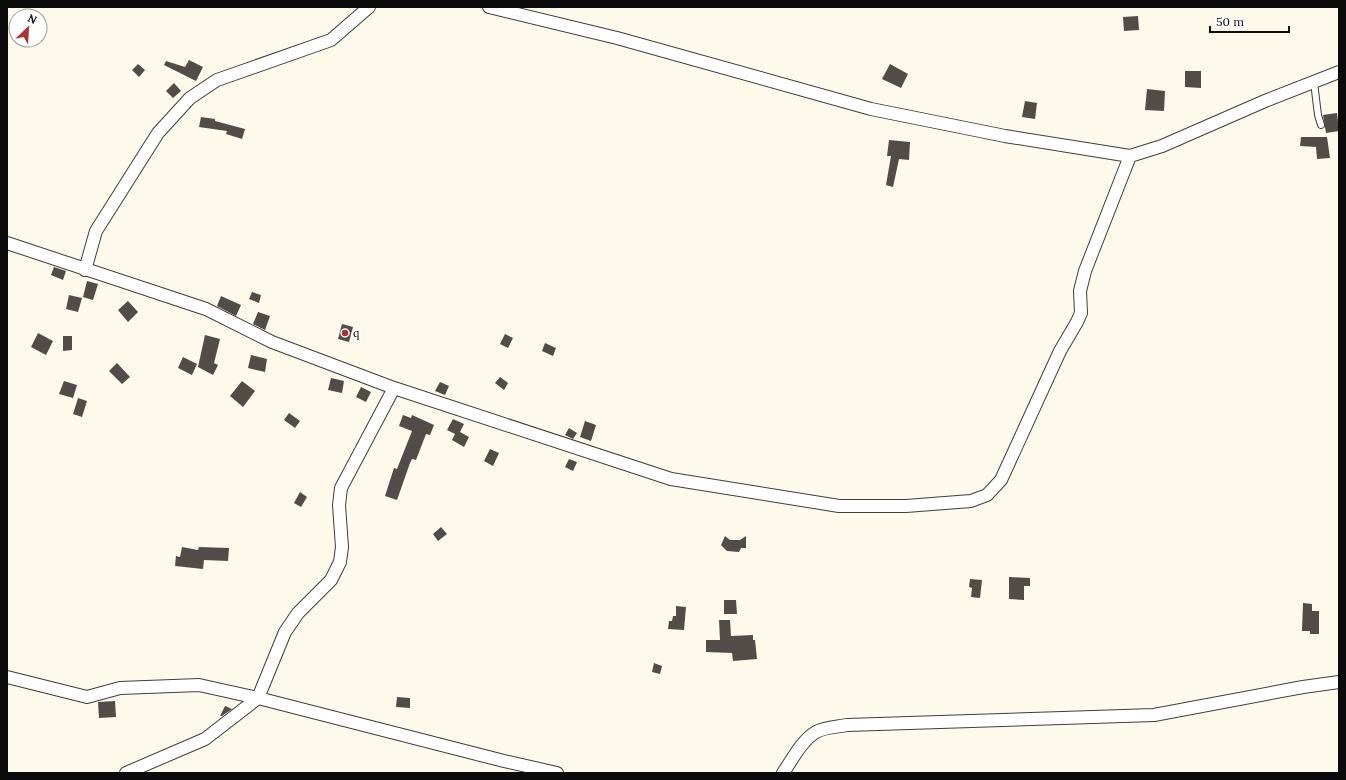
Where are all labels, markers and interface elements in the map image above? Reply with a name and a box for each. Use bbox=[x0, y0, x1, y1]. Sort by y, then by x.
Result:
north arrow bbox=[8, 8, 48, 48]
scale bar bbox=[1210, 8, 1289, 34]
text: N bbox=[25, 11, 39, 27]
text: 50 m bbox=[1216, 14, 1244, 29]
place label: q bbox=[353, 326, 360, 340]
marker: q bbox=[340, 328, 350, 338]

